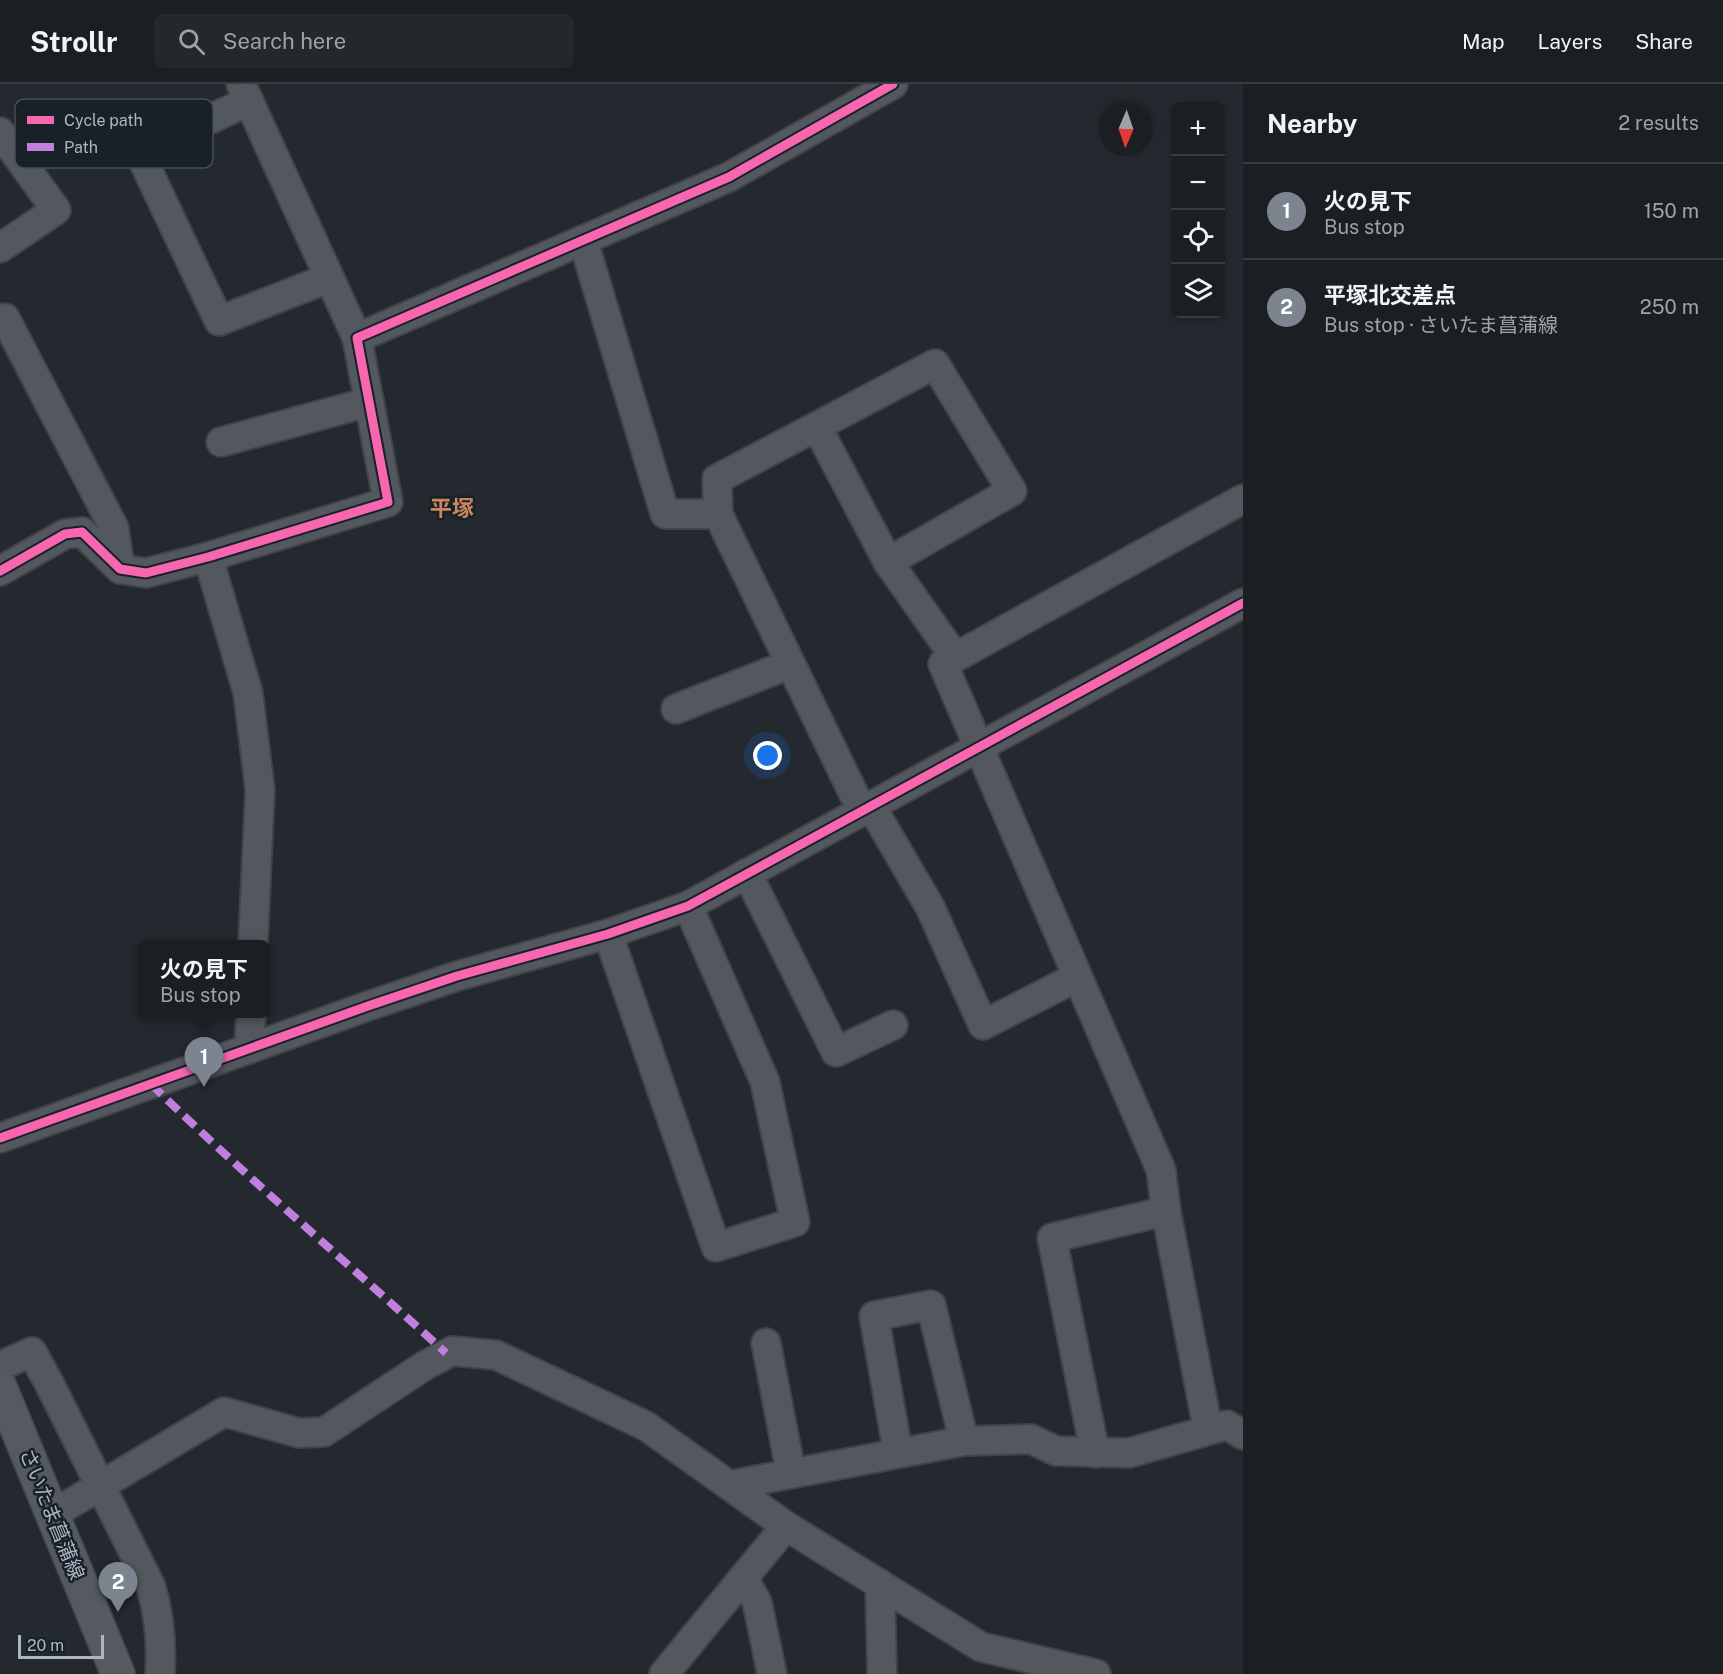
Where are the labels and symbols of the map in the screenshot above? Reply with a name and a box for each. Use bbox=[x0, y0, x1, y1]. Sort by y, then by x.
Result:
legend bbox=[15, 99, 213, 168]
north arrow bbox=[1099, 102, 1153, 156]
text: Cycle path bbox=[64, 111, 143, 130]
text: Path bbox=[64, 138, 98, 157]
district label: 平塚 bbox=[430, 495, 474, 521]
your location bbox=[753, 741, 782, 770]
pin: 1 bbox=[184, 1038, 224, 1087]
street label: さいたま菖蒲線 bbox=[15, 1445, 89, 1583]
pin: 2 bbox=[98, 1562, 138, 1612]
scale bar bbox=[18, 1632, 104, 1660]

